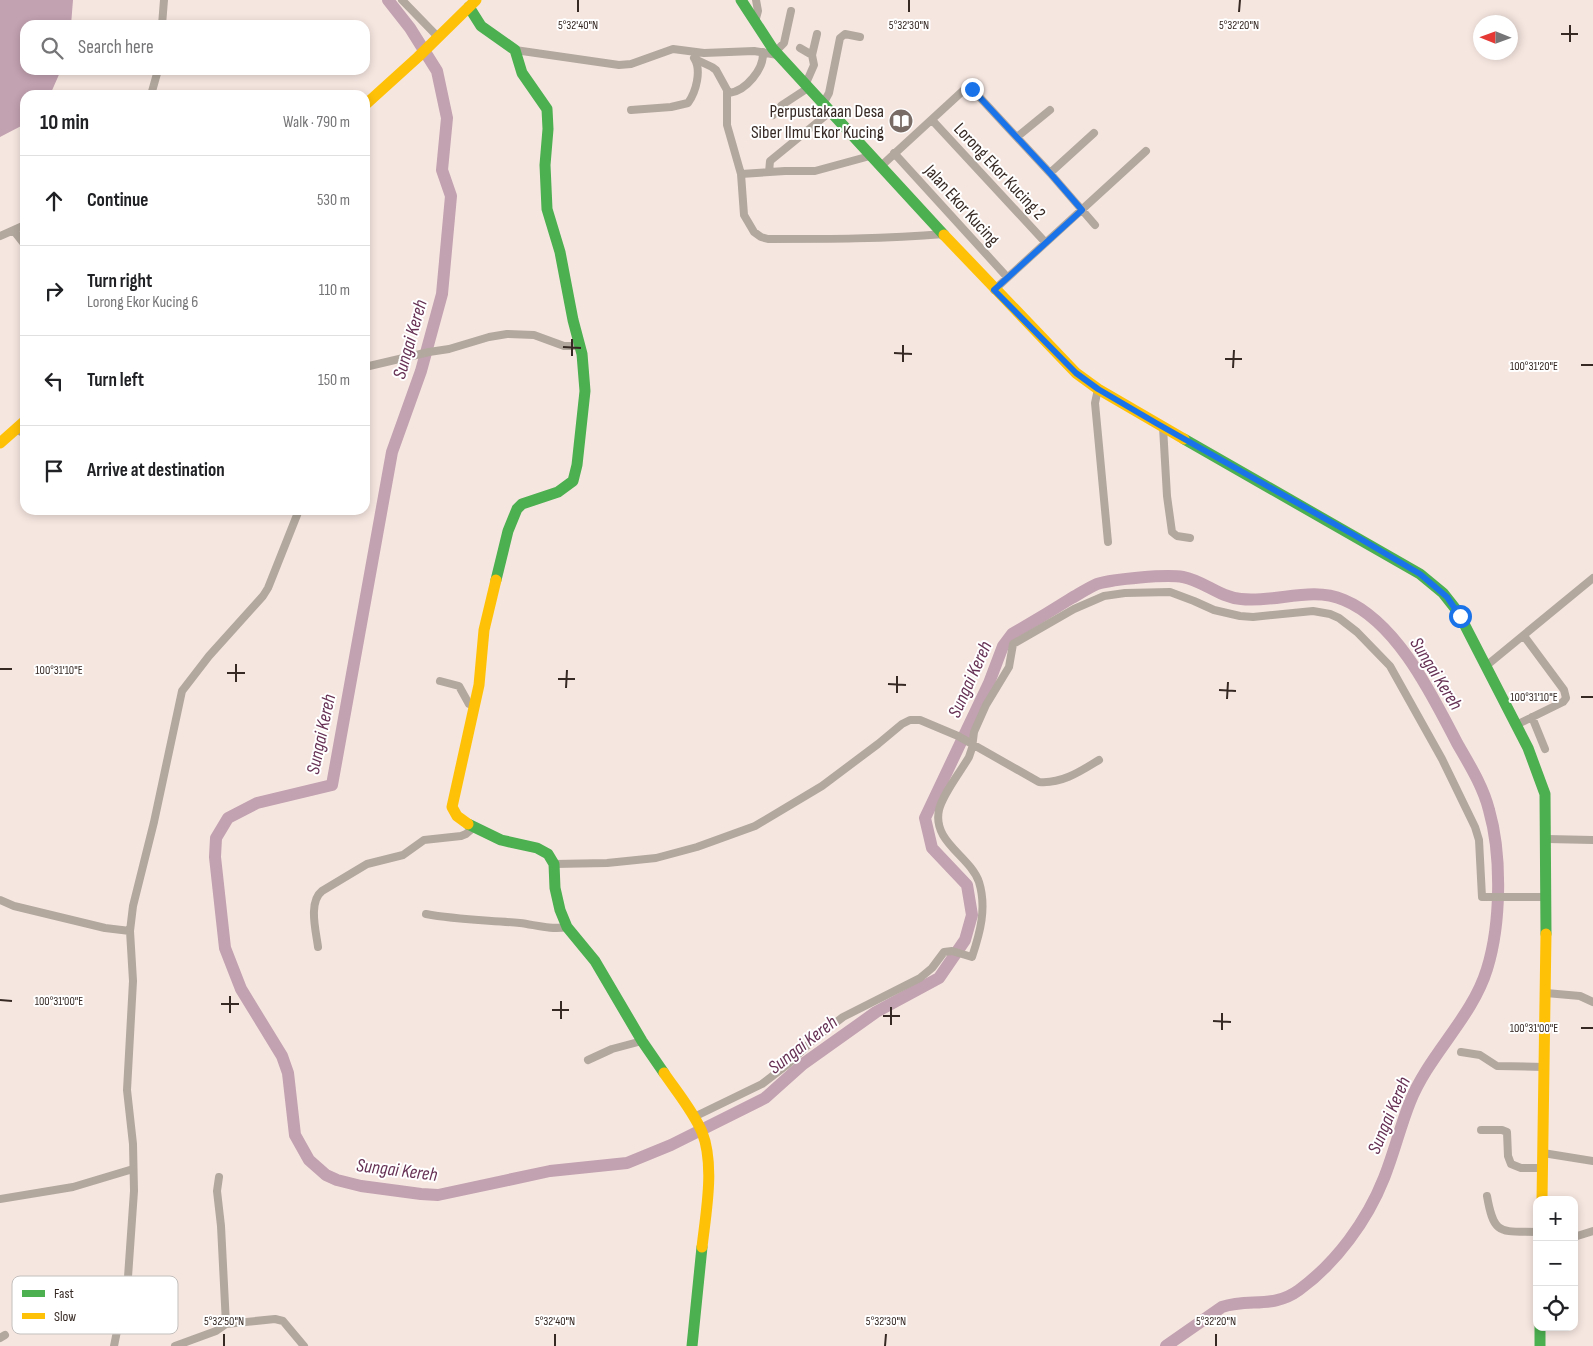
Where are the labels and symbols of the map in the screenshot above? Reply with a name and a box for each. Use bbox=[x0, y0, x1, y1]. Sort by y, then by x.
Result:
north arrow bbox=[1473, 15, 1518, 60]
text: 5°32'40"N bbox=[558, 18, 598, 33]
text: 5°32'30"N bbox=[889, 18, 929, 33]
text: 5°32'20"N bbox=[1219, 18, 1259, 33]
route end bbox=[961, 78, 984, 101]
place label: Perpustakaan Desa Siber Ilmu Ekor Kucing bbox=[751, 101, 884, 143]
library icon: Perpustakaan Desa Siber Ilmu Ekor Kucing bbox=[888, 108, 914, 134]
street label: Lorong Ekor Kucing 2 bbox=[949, 119, 1050, 224]
street label: Jalan Ekor Kucing bbox=[919, 160, 1004, 250]
water label: Sungai Kereh bbox=[388, 297, 433, 382]
text: 100°31'20"E bbox=[1510, 359, 1558, 374]
route start bbox=[1449, 605, 1472, 628]
water label: Sungai Kereh bbox=[1404, 633, 1467, 714]
water label: Sungai Kereh bbox=[943, 638, 997, 722]
text: 100°31'10"E bbox=[35, 663, 83, 678]
text: 100°31'10"E bbox=[1510, 690, 1558, 705]
water label: Sungai Kereh bbox=[302, 692, 341, 777]
text: 100°31'00"E bbox=[35, 994, 83, 1009]
water label: Sungai Kereh bbox=[764, 1011, 842, 1079]
text: 100°31'00"E bbox=[1510, 1021, 1558, 1036]
water label: Sungai Kereh bbox=[1363, 1074, 1416, 1158]
water label: Sungai Kereh bbox=[355, 1154, 439, 1187]
legend bbox=[12, 1276, 178, 1334]
text: Fast bbox=[54, 1285, 74, 1302]
text: Slow bbox=[54, 1308, 76, 1325]
text: 5°32'50"N bbox=[204, 1314, 244, 1329]
text: 5°32'40"N bbox=[535, 1314, 575, 1329]
text: 5°32'30"N bbox=[866, 1314, 906, 1329]
text: 5°32'20"N bbox=[1196, 1314, 1236, 1329]

